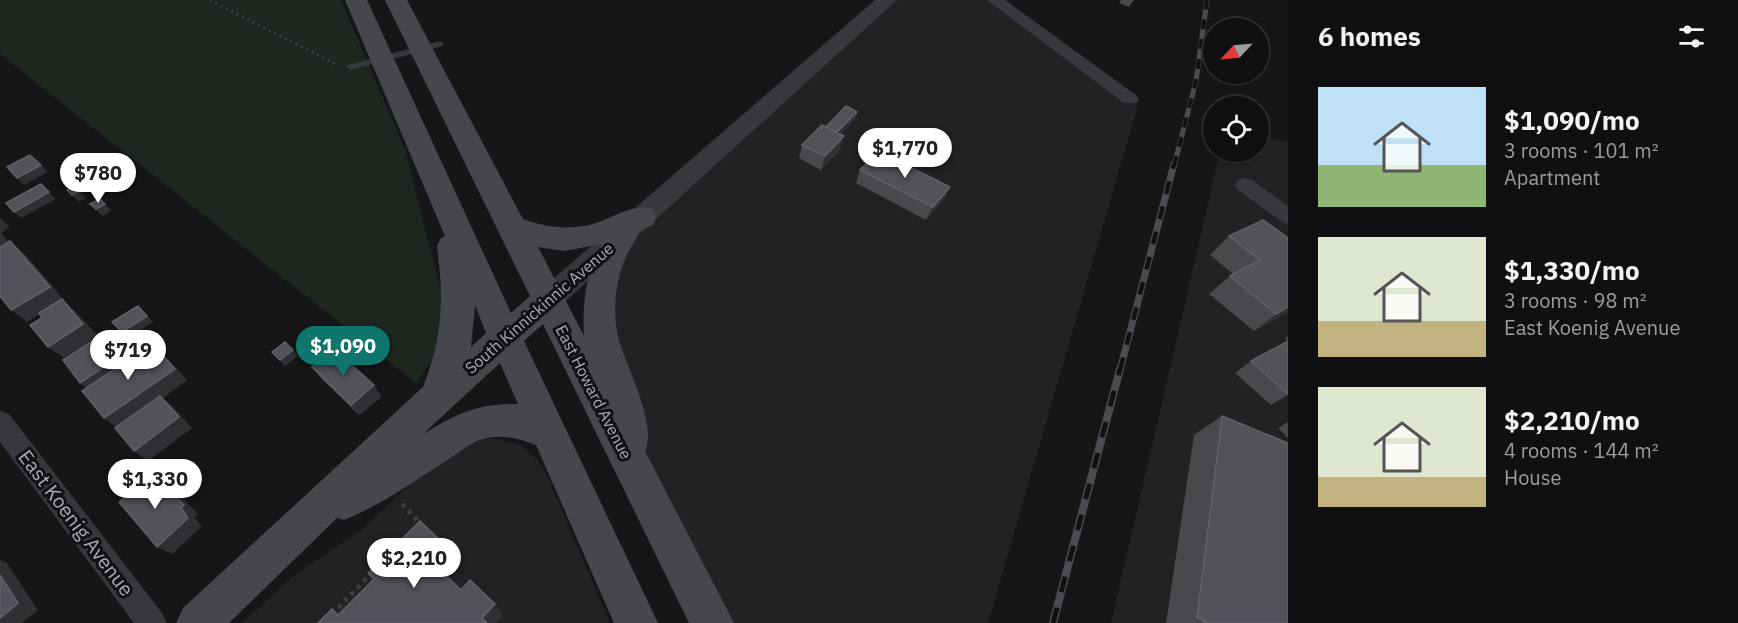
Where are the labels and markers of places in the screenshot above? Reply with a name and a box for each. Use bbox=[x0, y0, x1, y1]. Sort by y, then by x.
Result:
pin: $1,770 bbox=[856, 128, 954, 179]
pin: $780 bbox=[62, 153, 134, 204]
pin: $1,090 bbox=[294, 326, 392, 377]
pin: $719 bbox=[92, 330, 164, 381]
pin: $1,330 bbox=[106, 459, 204, 510]
pin: $2,210 bbox=[365, 538, 463, 589]

